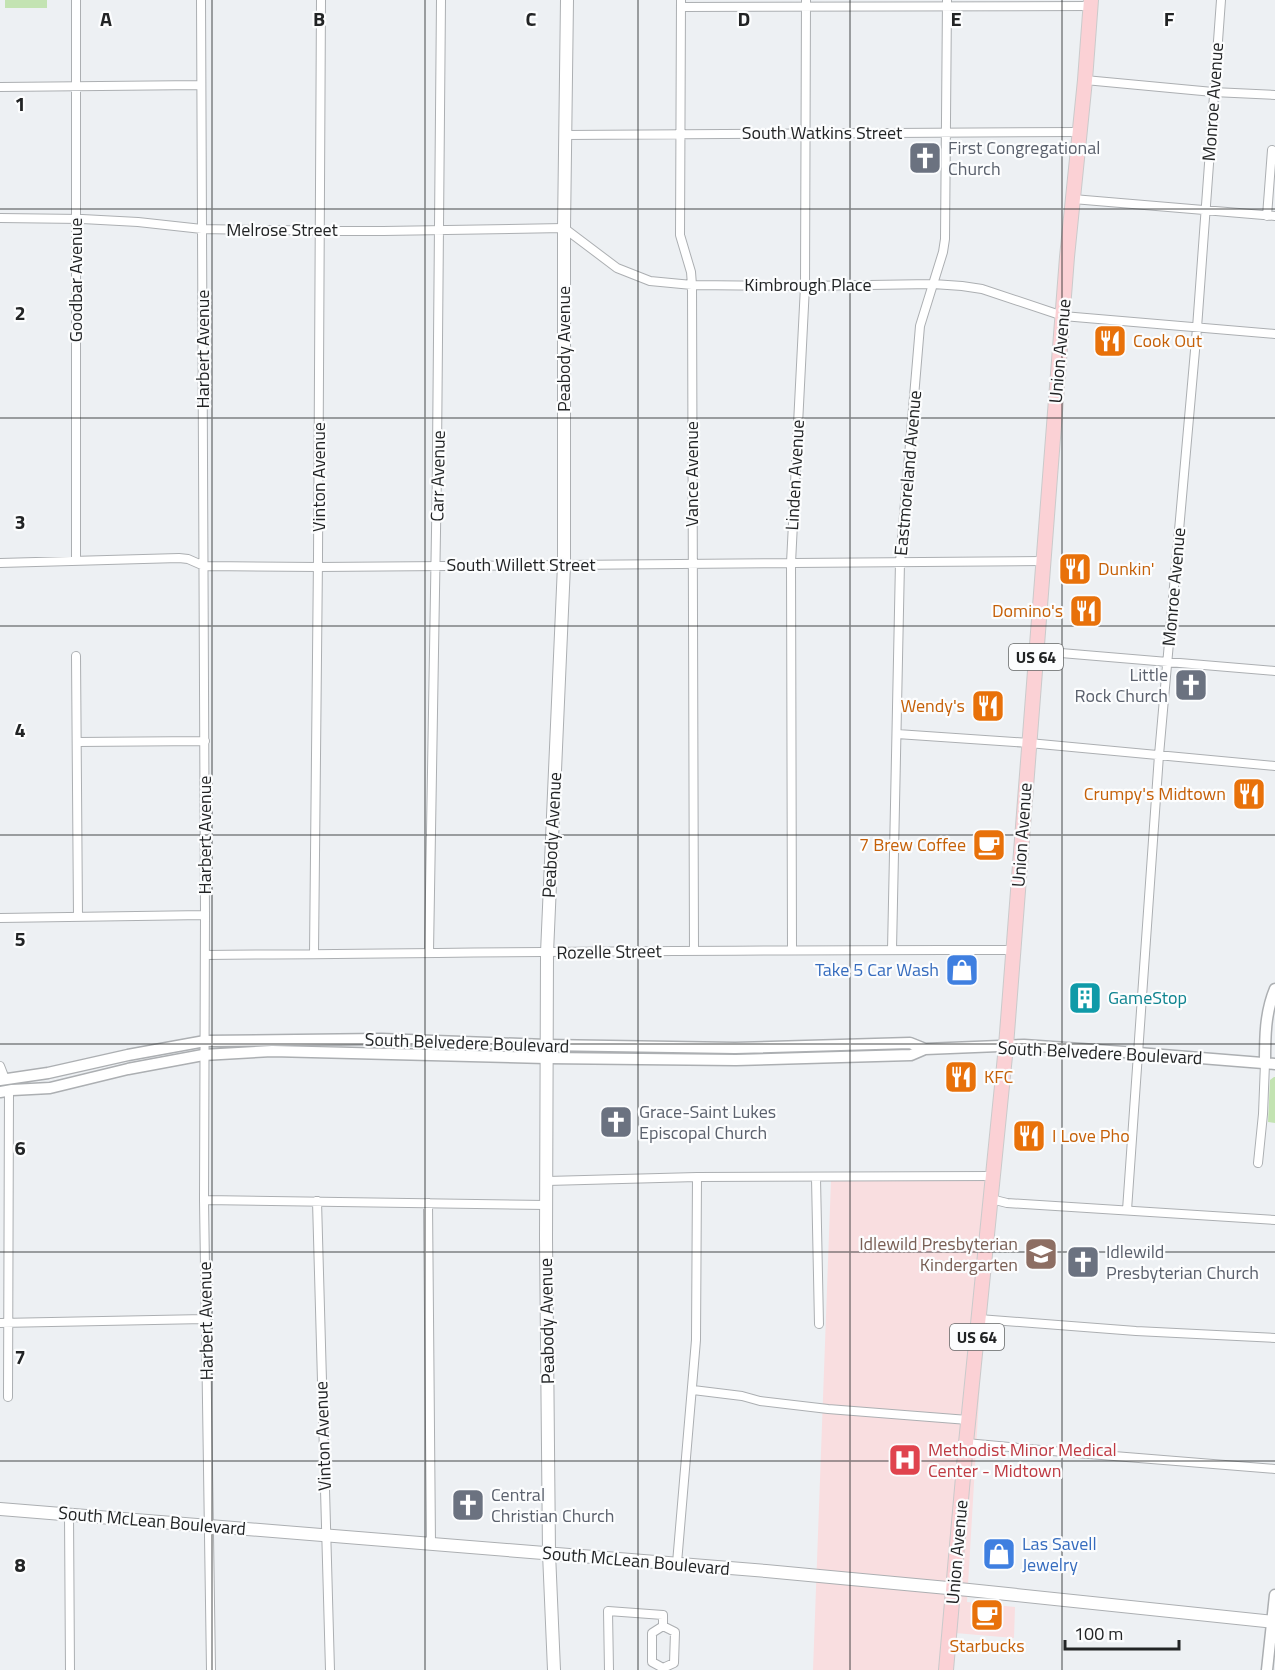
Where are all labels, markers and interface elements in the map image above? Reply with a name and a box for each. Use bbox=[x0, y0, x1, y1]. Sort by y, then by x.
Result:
text: A bbox=[100, 3, 112, 34]
text: B bbox=[313, 3, 325, 34]
text: C bbox=[526, 3, 537, 34]
text: D bbox=[738, 3, 750, 34]
text: E bbox=[950, 3, 962, 34]
text: F bbox=[1164, 3, 1175, 34]
street label: Monroe Avenue bbox=[1195, 42, 1230, 162]
text: 1 bbox=[14, 88, 26, 119]
street label: South Watkins Street bbox=[742, 119, 903, 146]
place label: First Congregational Church bbox=[948, 134, 1100, 182]
church icon: First Congregational Church bbox=[907, 140, 943, 176]
street label: Melrose Street bbox=[226, 216, 339, 243]
street label: Goodbar Avenue bbox=[62, 218, 89, 342]
street label: Kimbrough Place bbox=[744, 271, 872, 298]
street label: Peabody Avenue bbox=[550, 286, 577, 412]
street label: Harbert Avenue bbox=[189, 290, 216, 408]
text: 2 bbox=[14, 297, 26, 328]
street label: Union Avenue bbox=[1041, 298, 1078, 404]
restaurant icon: Cook Out bbox=[1092, 323, 1128, 359]
place label: Cook Out bbox=[1133, 327, 1203, 354]
street label: Eastmoreland Avenue bbox=[887, 389, 928, 557]
street label: Linden Avenue bbox=[778, 419, 811, 531]
street label: Vance Avenue bbox=[678, 421, 705, 527]
street label: Vinton Avenue bbox=[305, 422, 332, 532]
street label: Carr Avenue bbox=[423, 430, 452, 522]
text: 3 bbox=[14, 506, 26, 537]
street label: Monroe Avenue bbox=[1155, 526, 1192, 647]
street label: South Willett Street bbox=[446, 551, 596, 578]
restaurant icon: Dunkin' bbox=[1057, 551, 1093, 587]
place label: Dunkin' bbox=[1098, 555, 1155, 582]
restaurant icon: Domino's bbox=[1068, 593, 1104, 629]
place label: Domino's bbox=[992, 597, 1063, 624]
road number: US 64 bbox=[1009, 644, 1063, 670]
place label: Little Rock Church bbox=[1075, 661, 1168, 709]
church icon: Little Rock Church bbox=[1173, 667, 1209, 703]
restaurant icon: Wendy's bbox=[970, 688, 1006, 724]
place label: Wendy's bbox=[900, 692, 965, 719]
text: 4 bbox=[14, 714, 26, 745]
street label: Peabody Avenue bbox=[535, 771, 568, 899]
street label: Harbert Avenue bbox=[191, 776, 218, 894]
restaurant icon: Crumpy's Midtown bbox=[1231, 776, 1267, 812]
place label: Crumpy's Midtown bbox=[1084, 780, 1226, 807]
street label: Union Avenue bbox=[1004, 782, 1039, 888]
cafe icon: 7 Brew Coffee bbox=[971, 827, 1007, 863]
place label: 7 Brew Coffee bbox=[859, 831, 966, 858]
text: 5 bbox=[14, 923, 26, 954]
street label: Rozelle Street bbox=[556, 937, 663, 966]
shop icon: Take 5 Car Wash bbox=[944, 952, 980, 988]
place label: Take 5 Car Wash bbox=[815, 956, 939, 983]
building icon: GameStop bbox=[1067, 980, 1103, 1016]
place label: GameStop bbox=[1108, 984, 1187, 1011]
street label: South Belvedere Boulevard bbox=[364, 1025, 570, 1060]
street label: South Belvedere Boulevard bbox=[997, 1034, 1203, 1071]
restaurant icon: KFC bbox=[943, 1059, 979, 1095]
place label: KFC bbox=[984, 1063, 1014, 1090]
place label: Grace-Saint Lukes Episcopal Church bbox=[639, 1098, 776, 1146]
church icon: Grace-Saint Lukes Episcopal Church bbox=[598, 1104, 634, 1140]
restaurant icon: I Love Pho bbox=[1011, 1118, 1047, 1154]
place label: I Love Pho bbox=[1052, 1122, 1130, 1149]
text: 6 bbox=[14, 1132, 26, 1163]
place label: Idlewild Presbyterian Kindergarten bbox=[859, 1230, 1018, 1278]
school or university icon: Idlewild Presbyterian Kindergarten bbox=[1023, 1236, 1059, 1272]
place label: Idlewild Presbyterian Church bbox=[1106, 1238, 1259, 1286]
church icon: Idlewild Presbyterian Church bbox=[1065, 1244, 1101, 1280]
street label: Peabody Avenue bbox=[532, 1258, 561, 1384]
street label: Harbert Avenue bbox=[191, 1261, 220, 1381]
road number: US 64 bbox=[950, 1324, 1004, 1350]
text: 7 bbox=[14, 1341, 26, 1372]
street label: Vinton Avenue bbox=[307, 1381, 338, 1491]
place label: Methodist Minor Medical Center - Midtown bbox=[928, 1436, 1117, 1484]
hospital icon: Methodist Minor Medical Center - Midtown bbox=[887, 1442, 923, 1478]
place label: Central Christian Church bbox=[491, 1481, 614, 1529]
church icon: Central Christian Church bbox=[450, 1487, 486, 1523]
street label: South McLean Boulevard bbox=[57, 1499, 247, 1542]
street label: Union Avenue bbox=[938, 1499, 975, 1605]
place label: Las Savell Jewelry bbox=[1022, 1530, 1097, 1578]
shop icon: Las Savell Jewelry bbox=[981, 1536, 1017, 1572]
street label: South McLean Boulevard bbox=[541, 1539, 731, 1582]
text: 8 bbox=[14, 1549, 26, 1580]
cafe icon: Starbucks bbox=[969, 1597, 1005, 1633]
scale bar bbox=[1065, 1613, 1179, 1651]
text: 100 m bbox=[1074, 1620, 1123, 1647]
place label: Starbucks bbox=[949, 1632, 1025, 1659]

